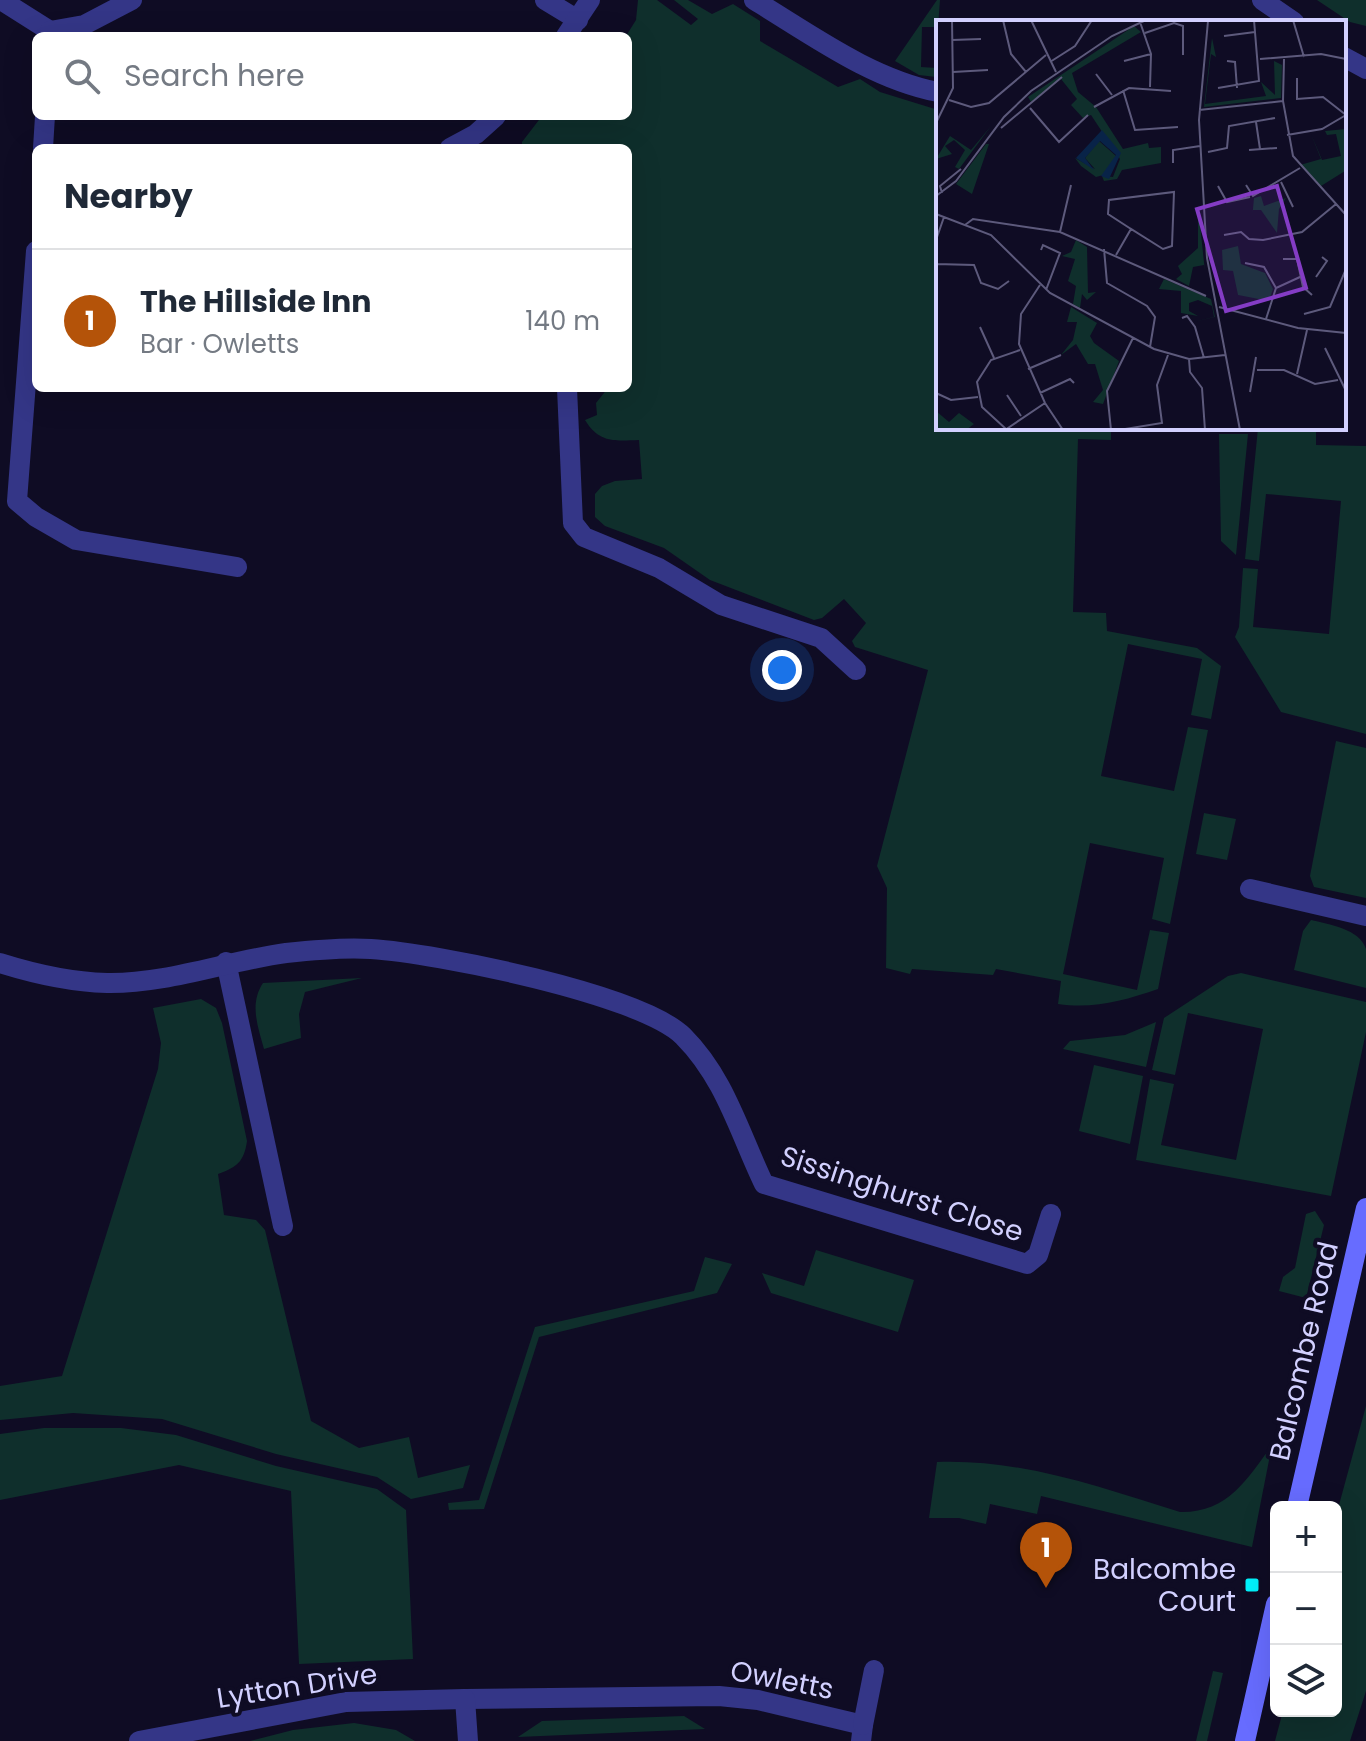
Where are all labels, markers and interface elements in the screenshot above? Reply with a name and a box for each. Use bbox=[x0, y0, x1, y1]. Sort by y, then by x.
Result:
inset map bbox=[936, 20, 1346, 430]
search box bbox=[32, 32, 632, 120]
icon: search bbox=[60, 54, 104, 98]
text: Search here bbox=[124, 54, 305, 97]
text: Nearby bbox=[64, 172, 193, 220]
text: The Hillside Inn bbox=[140, 280, 371, 323]
text: 1 bbox=[85, 303, 95, 339]
text: 140 m bbox=[525, 303, 600, 339]
text: Bar · Owletts bbox=[140, 326, 299, 362]
your location bbox=[762, 650, 802, 690]
street label: Sissinghurst Close bbox=[776, 1136, 1028, 1252]
street label: Balcombe Road bbox=[1260, 1238, 1348, 1464]
map controls bbox=[1270, 1501, 1342, 1717]
button: + bbox=[1270, 1501, 1342, 1573]
pin: 1 bbox=[1020, 1522, 1072, 1588]
place label: Balcombe Court bbox=[1093, 1550, 1236, 1621]
button: − bbox=[1270, 1573, 1342, 1645]
marker: Balcombe Court bbox=[1243, 1576, 1261, 1594]
button: layers bbox=[1270, 1645, 1342, 1717]
street label: Owletts bbox=[727, 1651, 837, 1709]
street label: Lytton Drive bbox=[214, 1654, 380, 1718]

